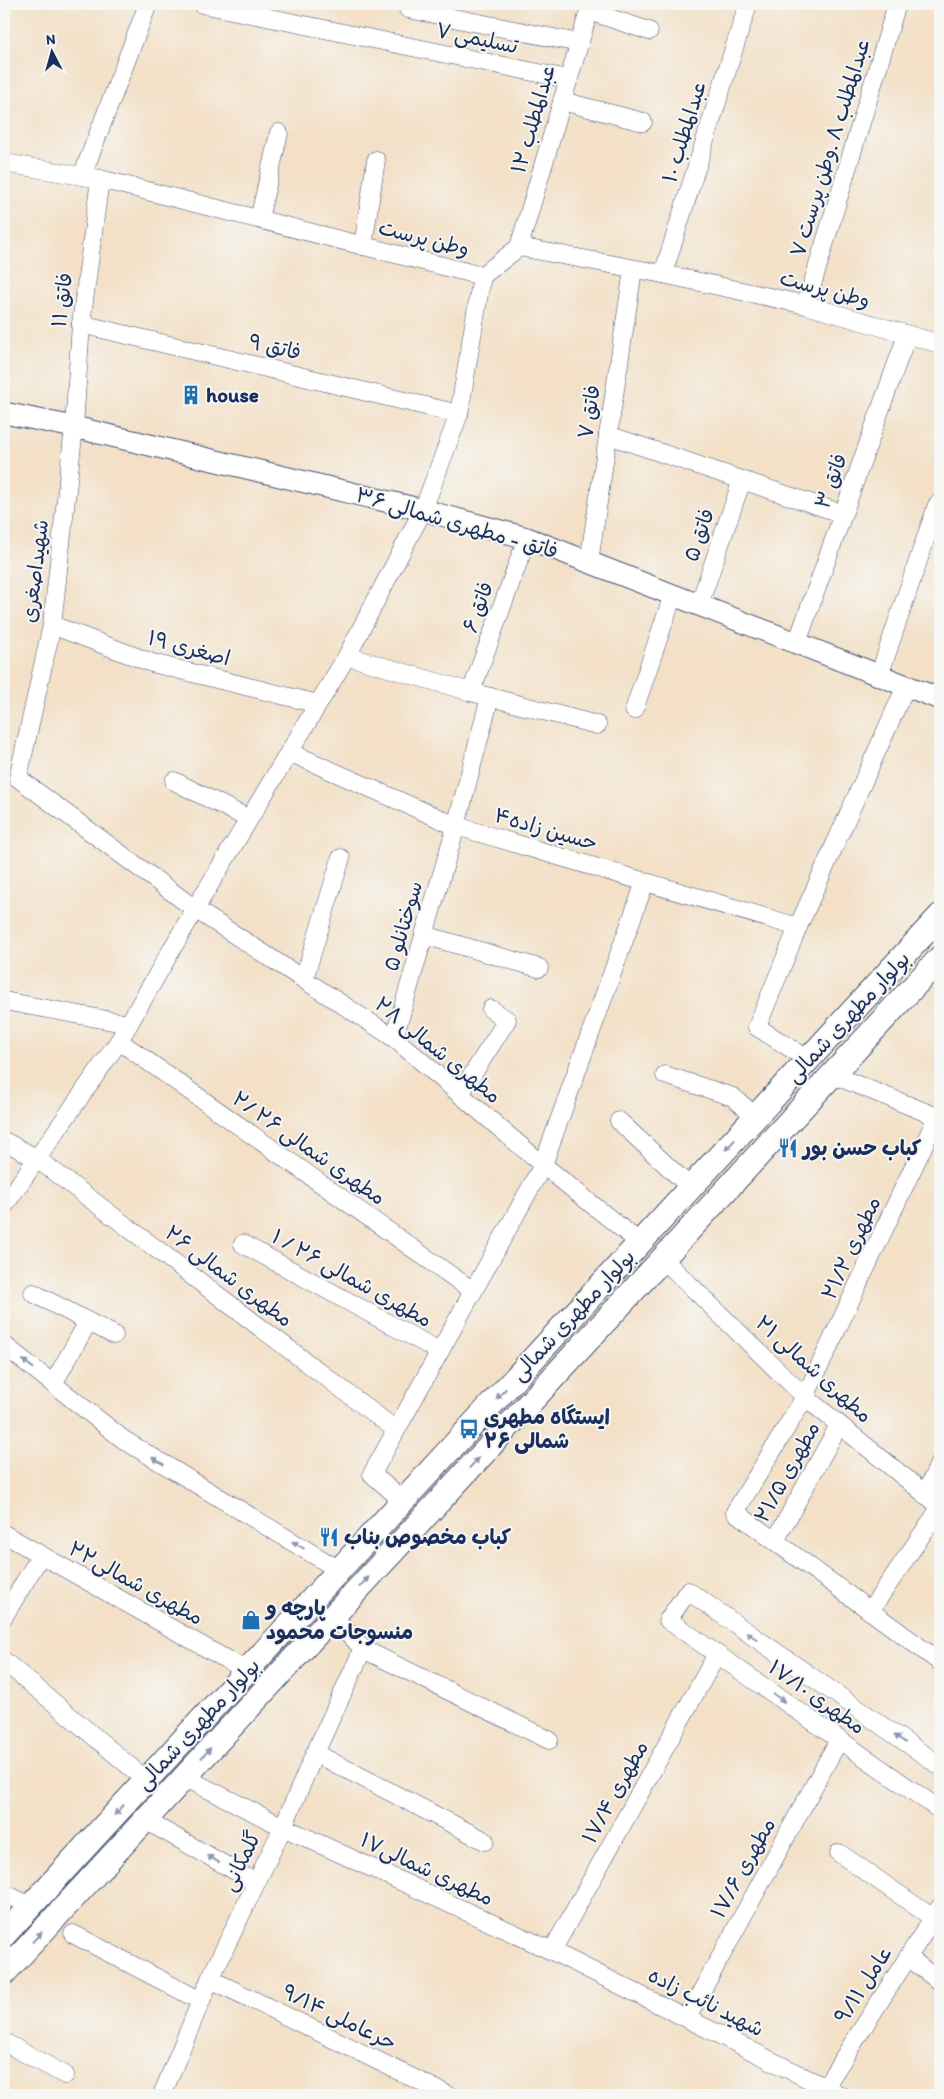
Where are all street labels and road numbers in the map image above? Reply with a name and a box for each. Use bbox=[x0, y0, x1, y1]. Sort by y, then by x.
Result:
street label: تسلیمی ۷ bbox=[433, 17, 521, 61]
street label: عبدالمطلب ۸ .وطن پرست ۷ bbox=[784, 36, 876, 260]
street label: عبدالمطلب ۱۲ bbox=[505, 62, 561, 176]
street label: عبدالمطلب ۱۰ bbox=[656, 78, 712, 186]
street label: وطن پرست bbox=[376, 214, 472, 262]
street label: وطن پرست bbox=[777, 264, 873, 314]
street label: فاتق ۱۱ bbox=[46, 271, 77, 329]
street label: فاتق ۹ bbox=[246, 328, 304, 365]
street label: فاتق ۷ bbox=[572, 383, 605, 441]
street label: فاتق ۳ bbox=[809, 450, 852, 512]
street label: فاتق - مطهری شمالی ۳۶ bbox=[353, 482, 561, 565]
street label: فاتق ۵ bbox=[678, 505, 719, 565]
street label: شهیداصغری bbox=[16, 518, 53, 624]
street label: فاتق ۶ bbox=[457, 578, 498, 636]
street label: اصغری ۱۹ bbox=[145, 625, 233, 670]
street label: حسین زاده۴ bbox=[492, 802, 601, 855]
street label: سوختانلو ۵ bbox=[378, 878, 428, 974]
street label: بولوار مطهری شمالی bbox=[780, 946, 916, 1089]
street label: مطهری شمالی ۲۸ bbox=[369, 991, 507, 1110]
street label: مطهری شمالی ۲۶ /۲ bbox=[227, 1085, 391, 1211]
street label: مطهری ۲۱/۲ bbox=[816, 1192, 885, 1303]
street label: مطهری شمالی ۲۶ bbox=[159, 1219, 298, 1333]
street label: مطهری شمالی ۲۶ / ۱ bbox=[267, 1223, 437, 1334]
street label: بولوار مطهری شمالی bbox=[505, 1244, 641, 1387]
street label: مطهری شمالی ۲۱ bbox=[750, 1310, 878, 1429]
street label: مطهری ۲۱/۵ bbox=[749, 1417, 825, 1527]
street label: مطهری شمالی۲۲ bbox=[64, 1535, 208, 1632]
street label: بولوار مطهری شمالی bbox=[130, 1653, 266, 1796]
street label: مطهری ۱۷/۱۰ bbox=[764, 1654, 870, 1739]
street label: مطهری ۱۷/۴ bbox=[576, 1736, 653, 1847]
street label: مطهری ۱۷/۶ bbox=[705, 1813, 780, 1922]
street label: گلمکانی bbox=[215, 1827, 268, 1896]
street label: مطهری شمالی۱۷ bbox=[356, 1827, 498, 1912]
street label: عامل ۹/۱۱ bbox=[829, 1942, 897, 2028]
street label: شهید نائب زاده bbox=[644, 1962, 768, 2042]
street label: حرعاملی ۹/۱۴ bbox=[277, 1978, 400, 2057]

